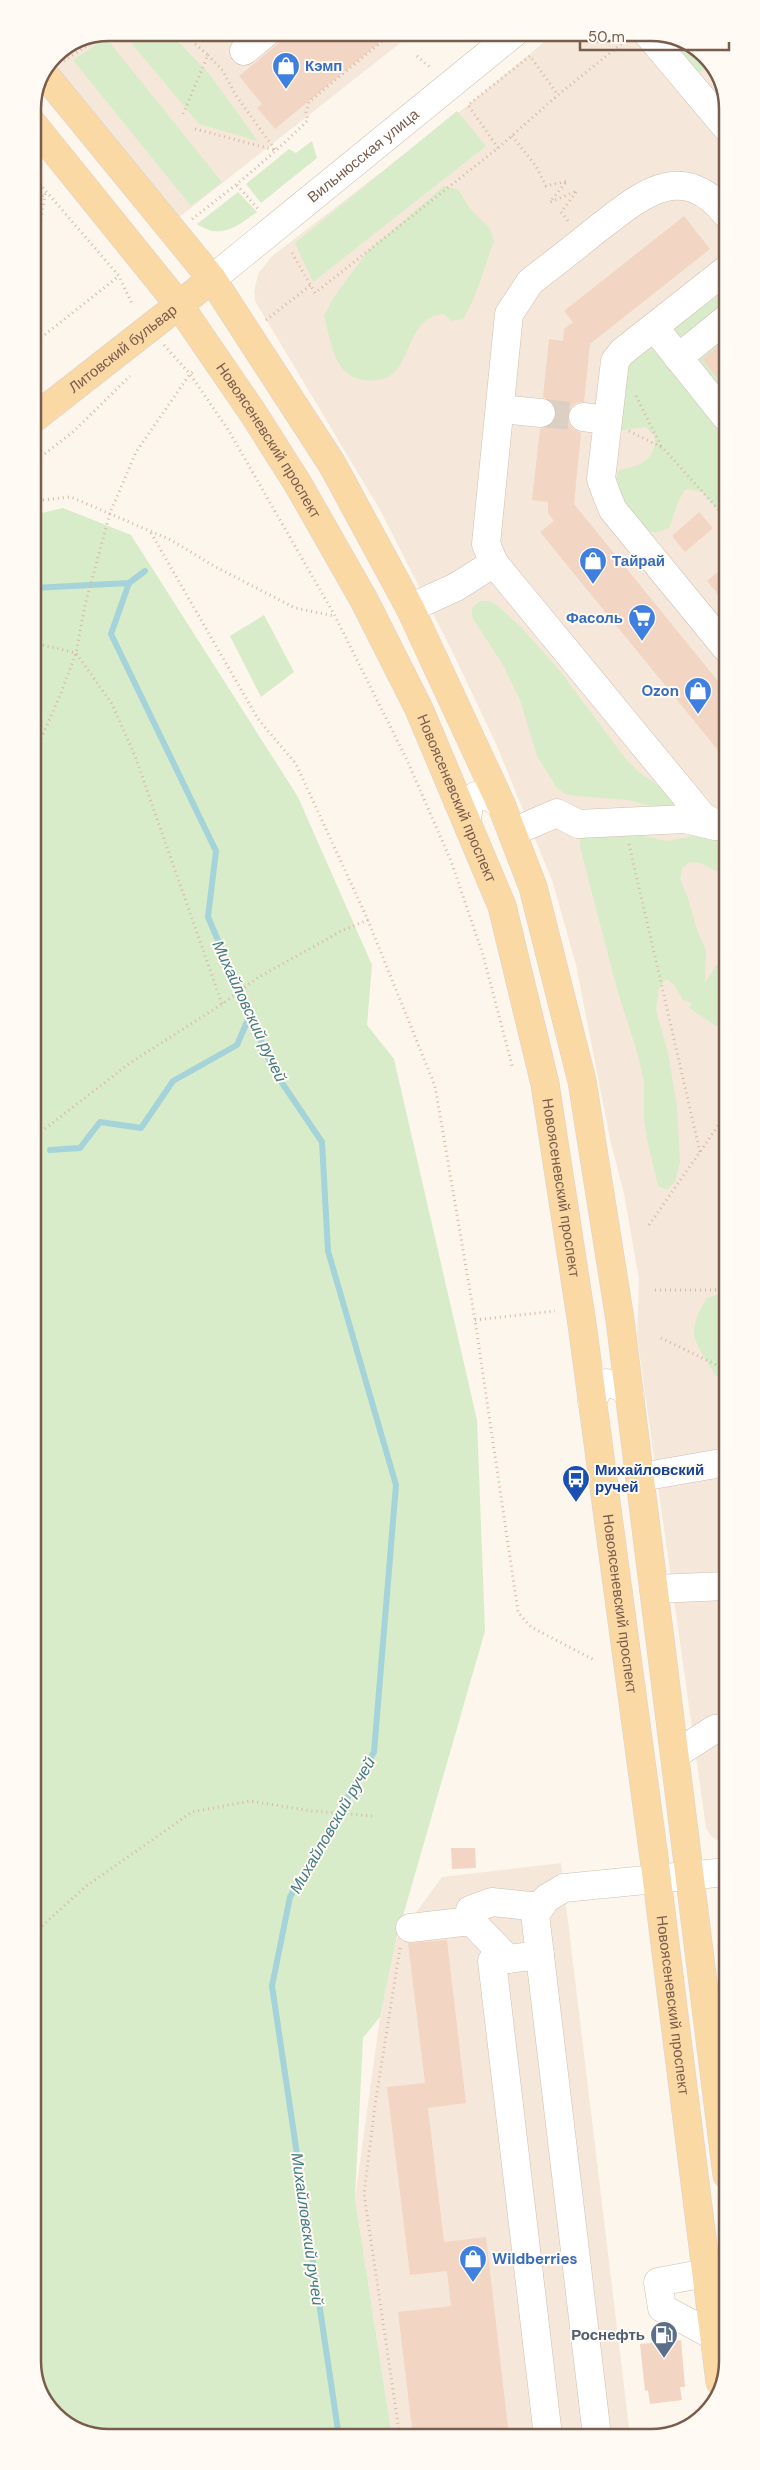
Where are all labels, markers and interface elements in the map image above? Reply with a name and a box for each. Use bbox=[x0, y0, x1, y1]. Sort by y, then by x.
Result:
scale bar bbox=[580, 20, 729, 52]
text: 50 m bbox=[588, 27, 625, 47]
shop icon: Кэмп bbox=[271, 51, 301, 90]
place label: Кэмп bbox=[305, 56, 342, 76]
street label: Вильнюсская улица bbox=[303, 104, 424, 207]
street label: Литовский бульвар bbox=[64, 300, 181, 397]
street label: Новоясеневский проспект bbox=[211, 359, 326, 522]
shop icon: Тайрай bbox=[578, 546, 608, 585]
place label: Тайрай bbox=[612, 551, 665, 571]
supermarket icon: Фасоль bbox=[627, 603, 657, 642]
place label: Фасоль bbox=[566, 608, 623, 628]
shop icon: Ozon bbox=[683, 676, 713, 715]
place label: Ozon bbox=[641, 681, 679, 701]
street label: Новоясеневский проспект bbox=[412, 711, 501, 886]
water label: Михайловский ручей bbox=[207, 937, 292, 1086]
street label: Новоясеневский проспект bbox=[537, 1097, 585, 1279]
place label: Михайловский ручей bbox=[595, 1460, 704, 1497]
bus stop icon: Михайловский ручей bbox=[561, 1464, 591, 1503]
street label: Новоясеневский проспект bbox=[598, 1513, 642, 1695]
water label: Михайловский ручей bbox=[285, 1753, 380, 1897]
street label: Новоясеневский проспект bbox=[652, 1914, 694, 2096]
water label: Михайловский ручей bbox=[286, 2151, 329, 2307]
shop icon: Wildberries bbox=[458, 2244, 488, 2283]
place label: Wildberries bbox=[492, 2249, 577, 2269]
fuel station icon: Роснефть bbox=[649, 2320, 679, 2359]
place label: Роснефть bbox=[571, 2325, 645, 2345]

